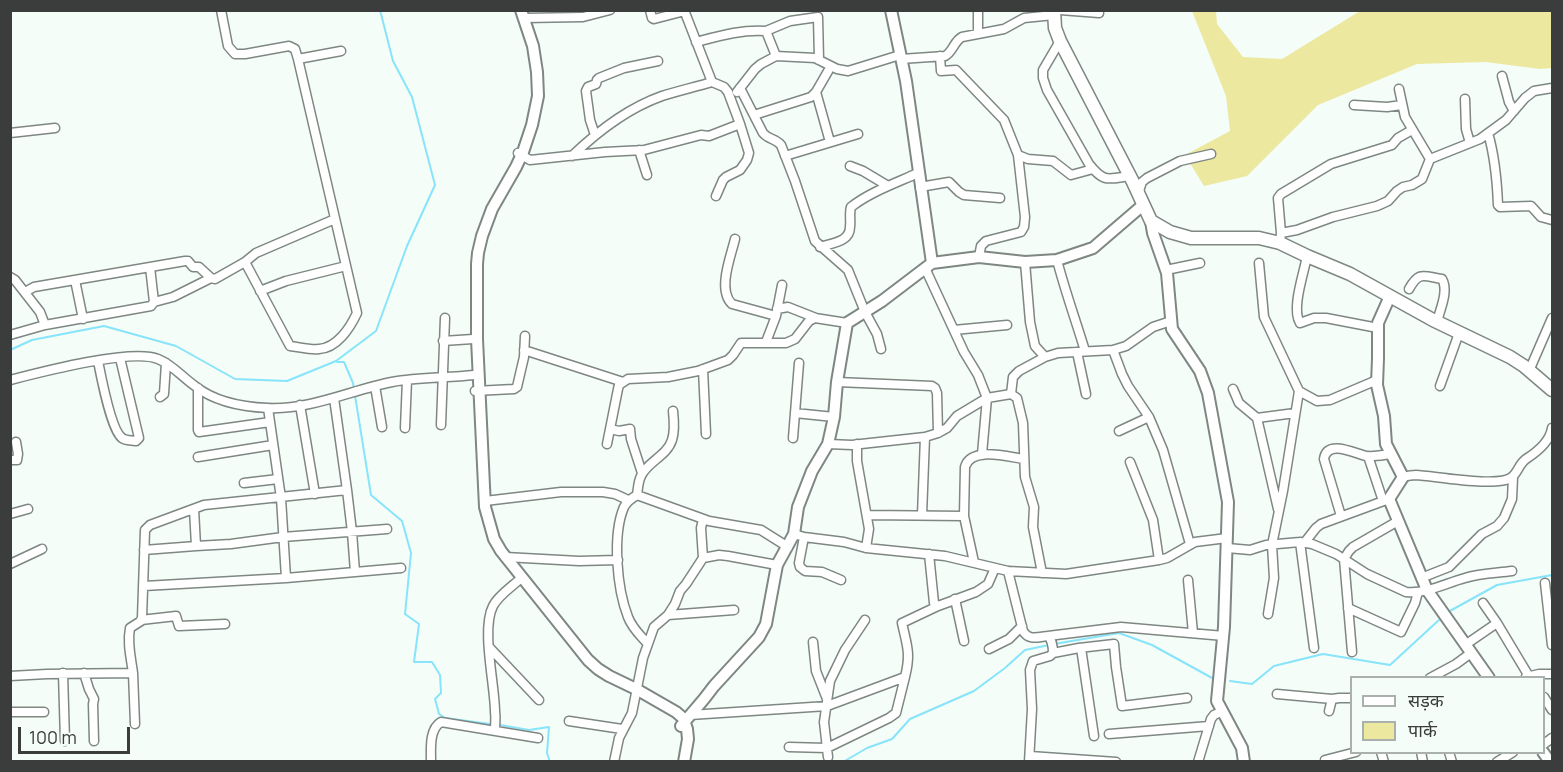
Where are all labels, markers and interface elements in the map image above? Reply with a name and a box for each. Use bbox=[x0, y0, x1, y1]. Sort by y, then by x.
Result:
legend bbox=[1350, 676, 1545, 754]
text: सड़क bbox=[1408, 688, 1444, 712]
scale bar bbox=[21, 715, 134, 753]
text: पार्क bbox=[1408, 718, 1437, 742]
text: 100 m bbox=[29, 725, 77, 749]

